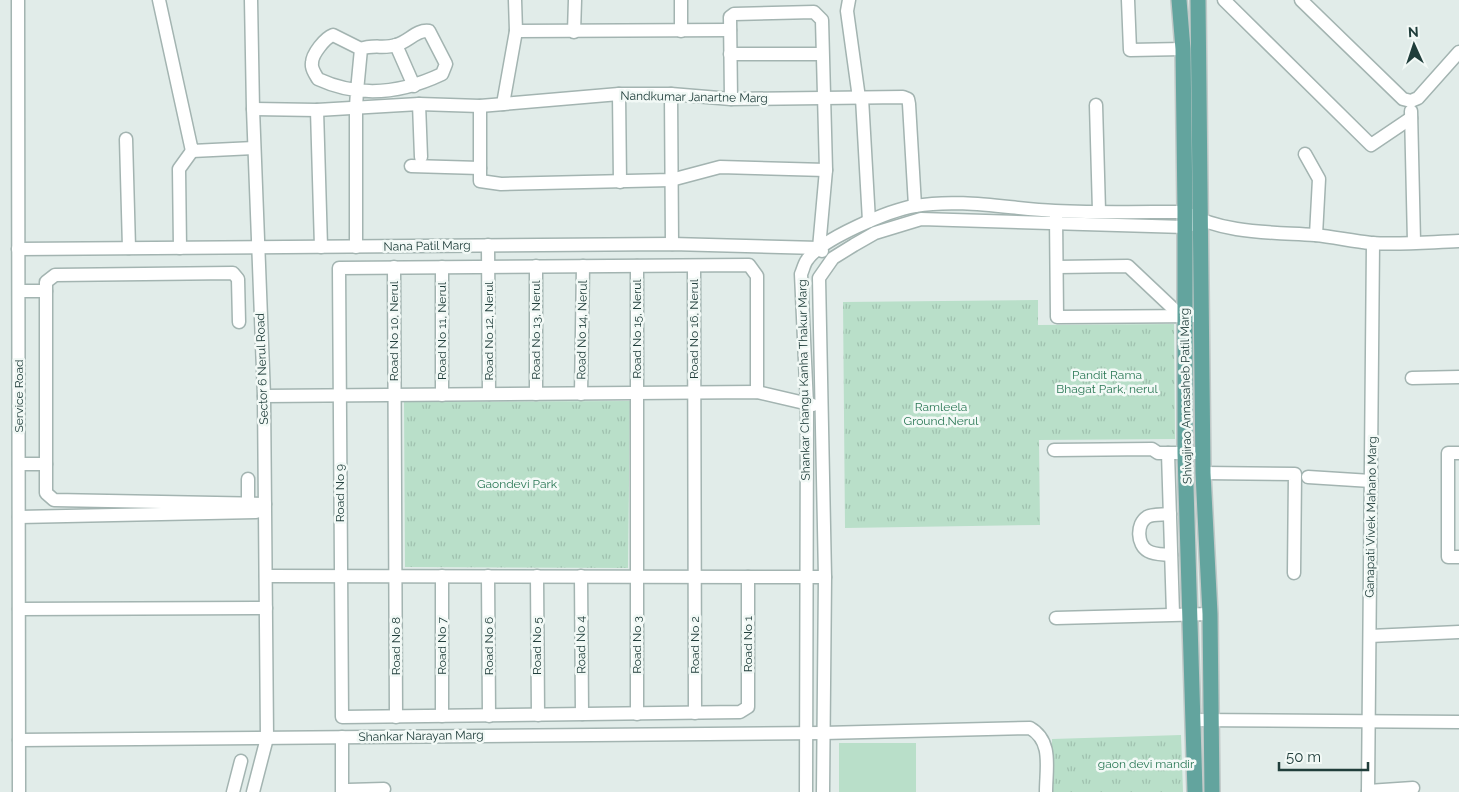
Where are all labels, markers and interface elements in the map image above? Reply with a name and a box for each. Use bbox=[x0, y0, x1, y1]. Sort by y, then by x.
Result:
north arrow bbox=[1389, 20, 1439, 70]
text: N bbox=[1408, 24, 1419, 40]
street label: Nandkumar Janartne Marg bbox=[620, 89, 768, 105]
street label: Nana Patil Marg bbox=[383, 238, 471, 254]
street label: Road No 16, Nerul bbox=[687, 278, 701, 379]
street label: Road No 14, Nerul bbox=[574, 279, 590, 380]
street label: Road No 15, Nerul bbox=[630, 279, 644, 379]
street label: Shankar Changu Kanha Thakur Marg bbox=[795, 279, 813, 481]
street label: Road No 10, Nerul bbox=[387, 280, 401, 381]
street label: Road No 13, Nerul bbox=[529, 280, 543, 380]
street label: Road No 11, Nerul bbox=[435, 281, 449, 380]
street label: Road No 12, Nerul bbox=[482, 281, 496, 381]
street label: Shivajirao Annasaheb Patil Marg bbox=[1177, 308, 1195, 484]
street label: Sector 6 Nerul Road bbox=[253, 313, 271, 425]
street label: Service Road bbox=[12, 360, 26, 432]
park label: Pandit Rama Bhagat Park, nerul bbox=[1056, 368, 1158, 396]
park label: Ramleela Ground,Nerul bbox=[904, 400, 979, 428]
street label: Ganapati Vivek Mahano Marg bbox=[1363, 436, 1379, 598]
street label: Road No 9 bbox=[333, 464, 347, 522]
park label: Gaondevi Park bbox=[477, 477, 558, 491]
street label: Road No 4 bbox=[573, 616, 589, 674]
street label: Road No 3 bbox=[630, 616, 644, 674]
street label: Road No 2 bbox=[688, 616, 702, 674]
street label: Road No 1 bbox=[741, 616, 755, 672]
street label: Road No 8 bbox=[389, 617, 403, 675]
street label: Road No 7 bbox=[435, 617, 449, 675]
street label: Road No 6 bbox=[482, 617, 496, 675]
street label: Road No 5 bbox=[530, 617, 544, 675]
street label: Shankar Narayan Marg bbox=[358, 728, 484, 744]
scale bar bbox=[1279, 740, 1368, 772]
text: 50 m bbox=[1286, 748, 1321, 766]
park label: gaon devi mandir bbox=[1098, 757, 1195, 771]

